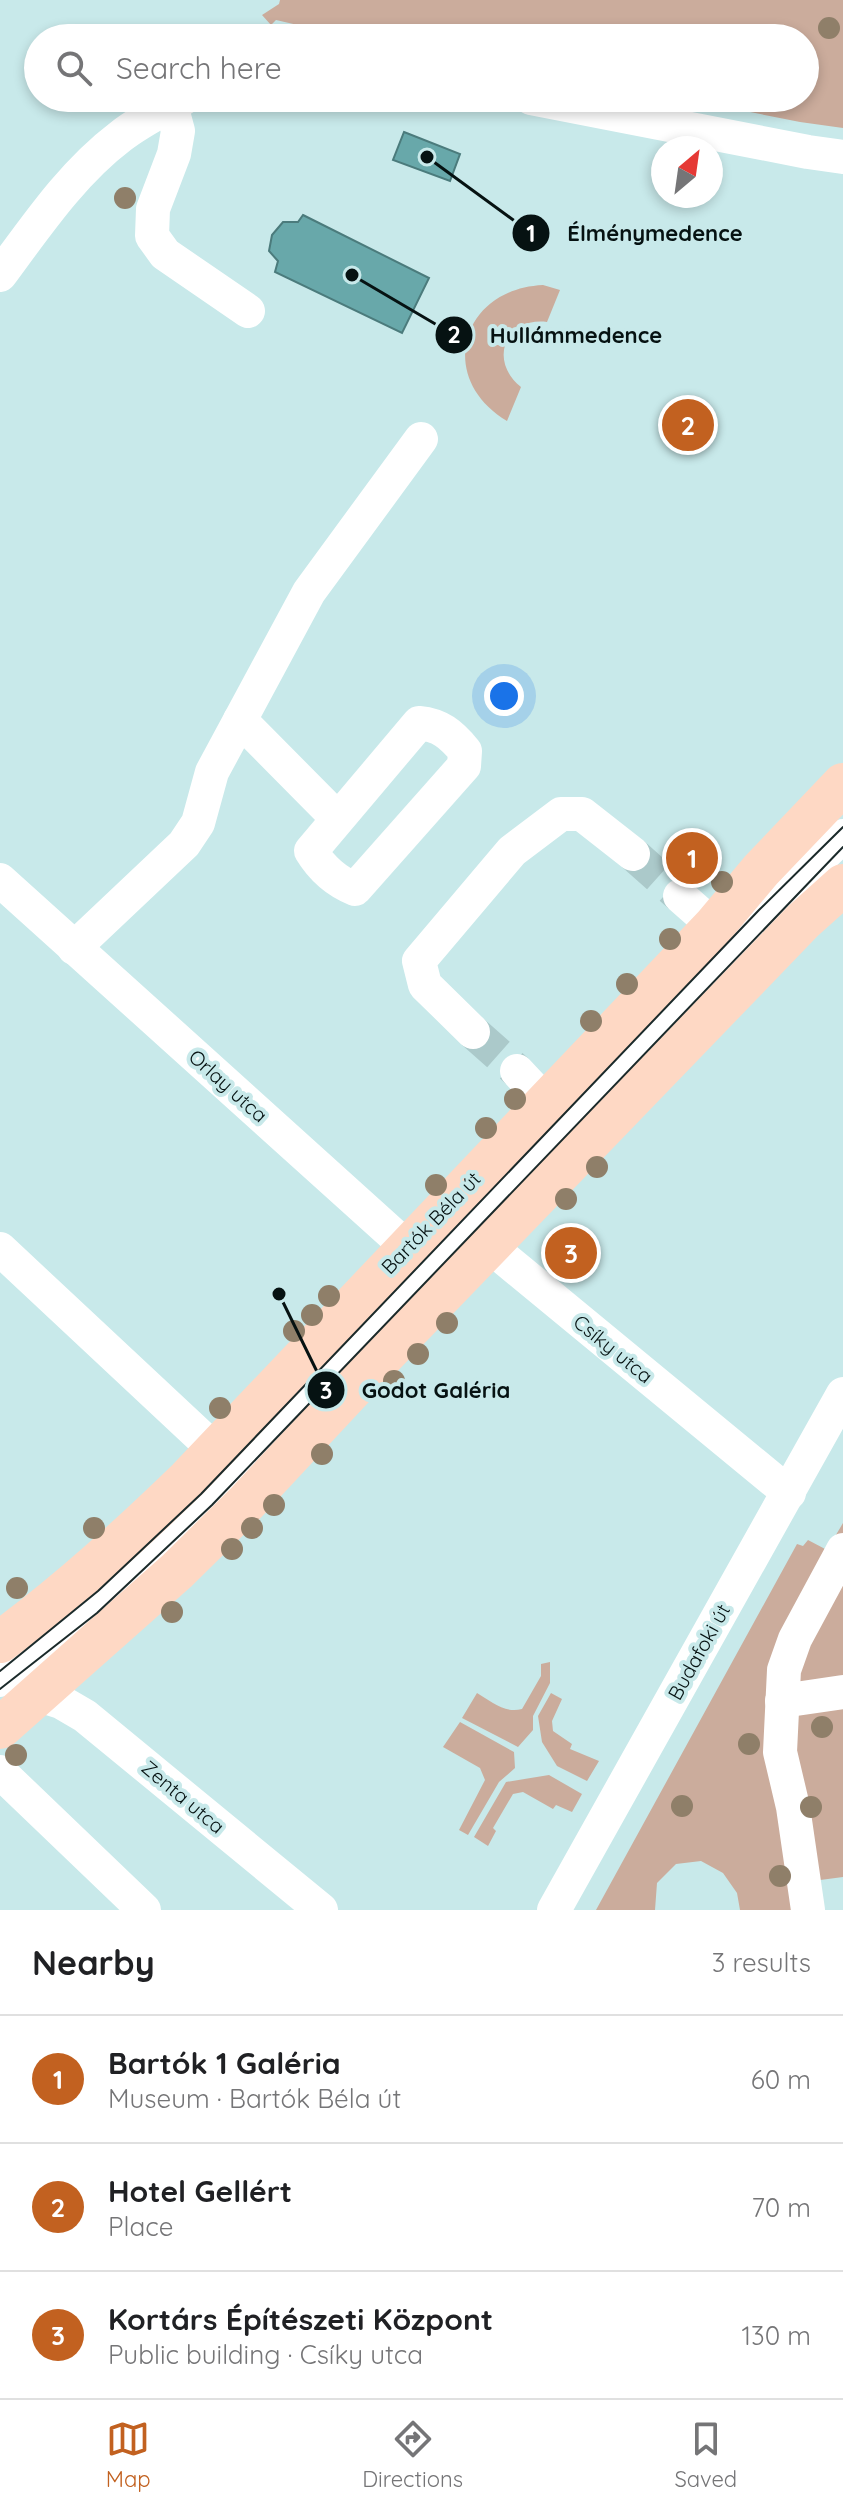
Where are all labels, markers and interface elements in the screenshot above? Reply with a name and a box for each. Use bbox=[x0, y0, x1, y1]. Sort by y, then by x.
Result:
search box bbox=[24, 24, 819, 112]
icon: search bbox=[52, 46, 96, 90]
text: Search here bbox=[116, 49, 282, 87]
north arrow bbox=[651, 136, 723, 208]
callout: Élménymedence bbox=[511, 210, 759, 256]
text: 1 bbox=[526, 218, 536, 248]
text: Élménymedence bbox=[567, 219, 743, 247]
callout: Hullámmedence bbox=[434, 312, 678, 358]
text: 2 bbox=[447, 319, 461, 349]
text: Hullámmedence bbox=[490, 321, 662, 349]
pin: 2 bbox=[662, 395, 714, 455]
your location bbox=[484, 676, 524, 716]
pin: 1 bbox=[666, 828, 718, 888]
street label: Orlay utca bbox=[184, 1044, 273, 1127]
street label: Bartók Béla út bbox=[376, 1166, 486, 1279]
pin: 3 bbox=[545, 1223, 597, 1283]
street label: Csíky utca bbox=[569, 1309, 658, 1388]
callout: Godot Galéria bbox=[306, 1367, 526, 1413]
text: 3 bbox=[320, 1375, 332, 1405]
text: Godot Galéria bbox=[362, 1376, 510, 1404]
street label: Budafoki út bbox=[662, 1599, 735, 1704]
street label: Zenta utca bbox=[137, 1755, 230, 1839]
text: Nearby bbox=[32, 1941, 155, 1984]
text: 3 results bbox=[712, 1946, 811, 1979]
text: Bartók 1 Galéria bbox=[108, 2044, 341, 2082]
text: 1 bbox=[53, 2063, 63, 2096]
text: 60 m bbox=[751, 2063, 811, 2096]
text: Museum · Bartók Béla út bbox=[108, 2082, 401, 2115]
text: Hotel Gellért bbox=[108, 2172, 292, 2210]
text: 2 bbox=[51, 2191, 65, 2224]
text: 70 m bbox=[751, 2191, 811, 2224]
text: Place bbox=[108, 2210, 173, 2243]
text: Kortárs Építészeti Központ bbox=[108, 2300, 493, 2338]
text: 3 bbox=[51, 2319, 65, 2352]
text: 130 m bbox=[741, 2319, 811, 2352]
text: Public building · Csíky utca bbox=[108, 2338, 423, 2371]
tab: Map bbox=[106, 2417, 151, 2493]
tab: Directions bbox=[362, 2417, 463, 2493]
tab: Saved bbox=[674, 2417, 737, 2493]

